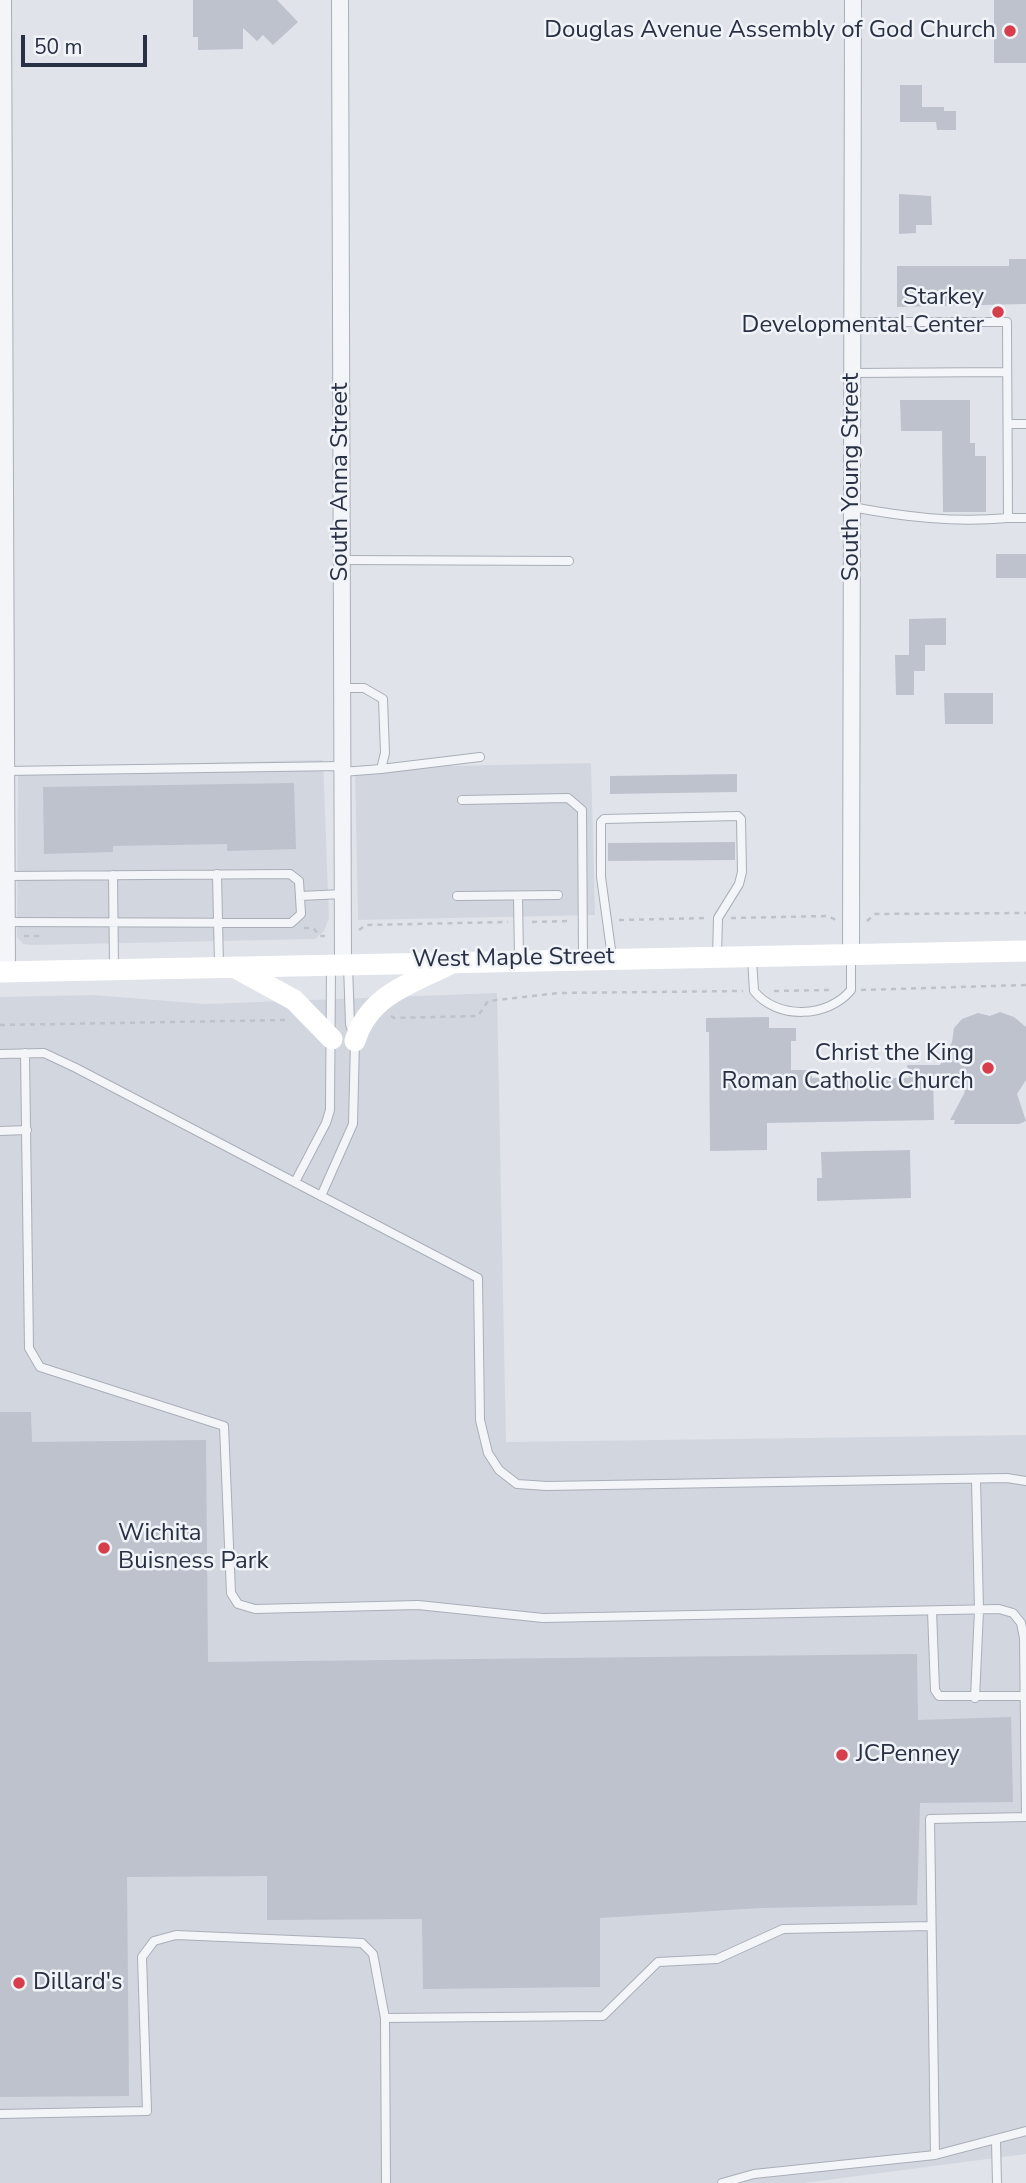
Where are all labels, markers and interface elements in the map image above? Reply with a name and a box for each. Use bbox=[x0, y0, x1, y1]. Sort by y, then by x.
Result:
place label: Douglas Avenue Assembly of God Church bbox=[544, 17, 996, 45]
scale bar bbox=[24, 21, 150, 65]
marker: Douglas Avenue Assembly of God Church bbox=[1002, 23, 1018, 39]
text: 50 m bbox=[34, 33, 83, 61]
place label: Starkey Developmental Center bbox=[742, 284, 984, 340]
marker: Starkey Developmental Center bbox=[990, 304, 1006, 320]
street label: South Young Street bbox=[838, 373, 866, 581]
street label: South Anna Street bbox=[327, 383, 355, 581]
street label: West Maple Street bbox=[412, 943, 614, 975]
place label: Christ the King Roman Catholic Church bbox=[722, 1040, 974, 1096]
marker: Christ the King Roman Catholic Church bbox=[980, 1060, 996, 1076]
place label: Wichita Buisness Park bbox=[118, 1520, 268, 1576]
marker: Wichita Buisness Park bbox=[96, 1540, 112, 1556]
place label: JCPenney bbox=[856, 1741, 960, 1769]
marker: JCPenney bbox=[834, 1747, 850, 1763]
place label: Dillard's bbox=[33, 1969, 123, 1997]
marker: Dillard's bbox=[11, 1975, 27, 1991]

